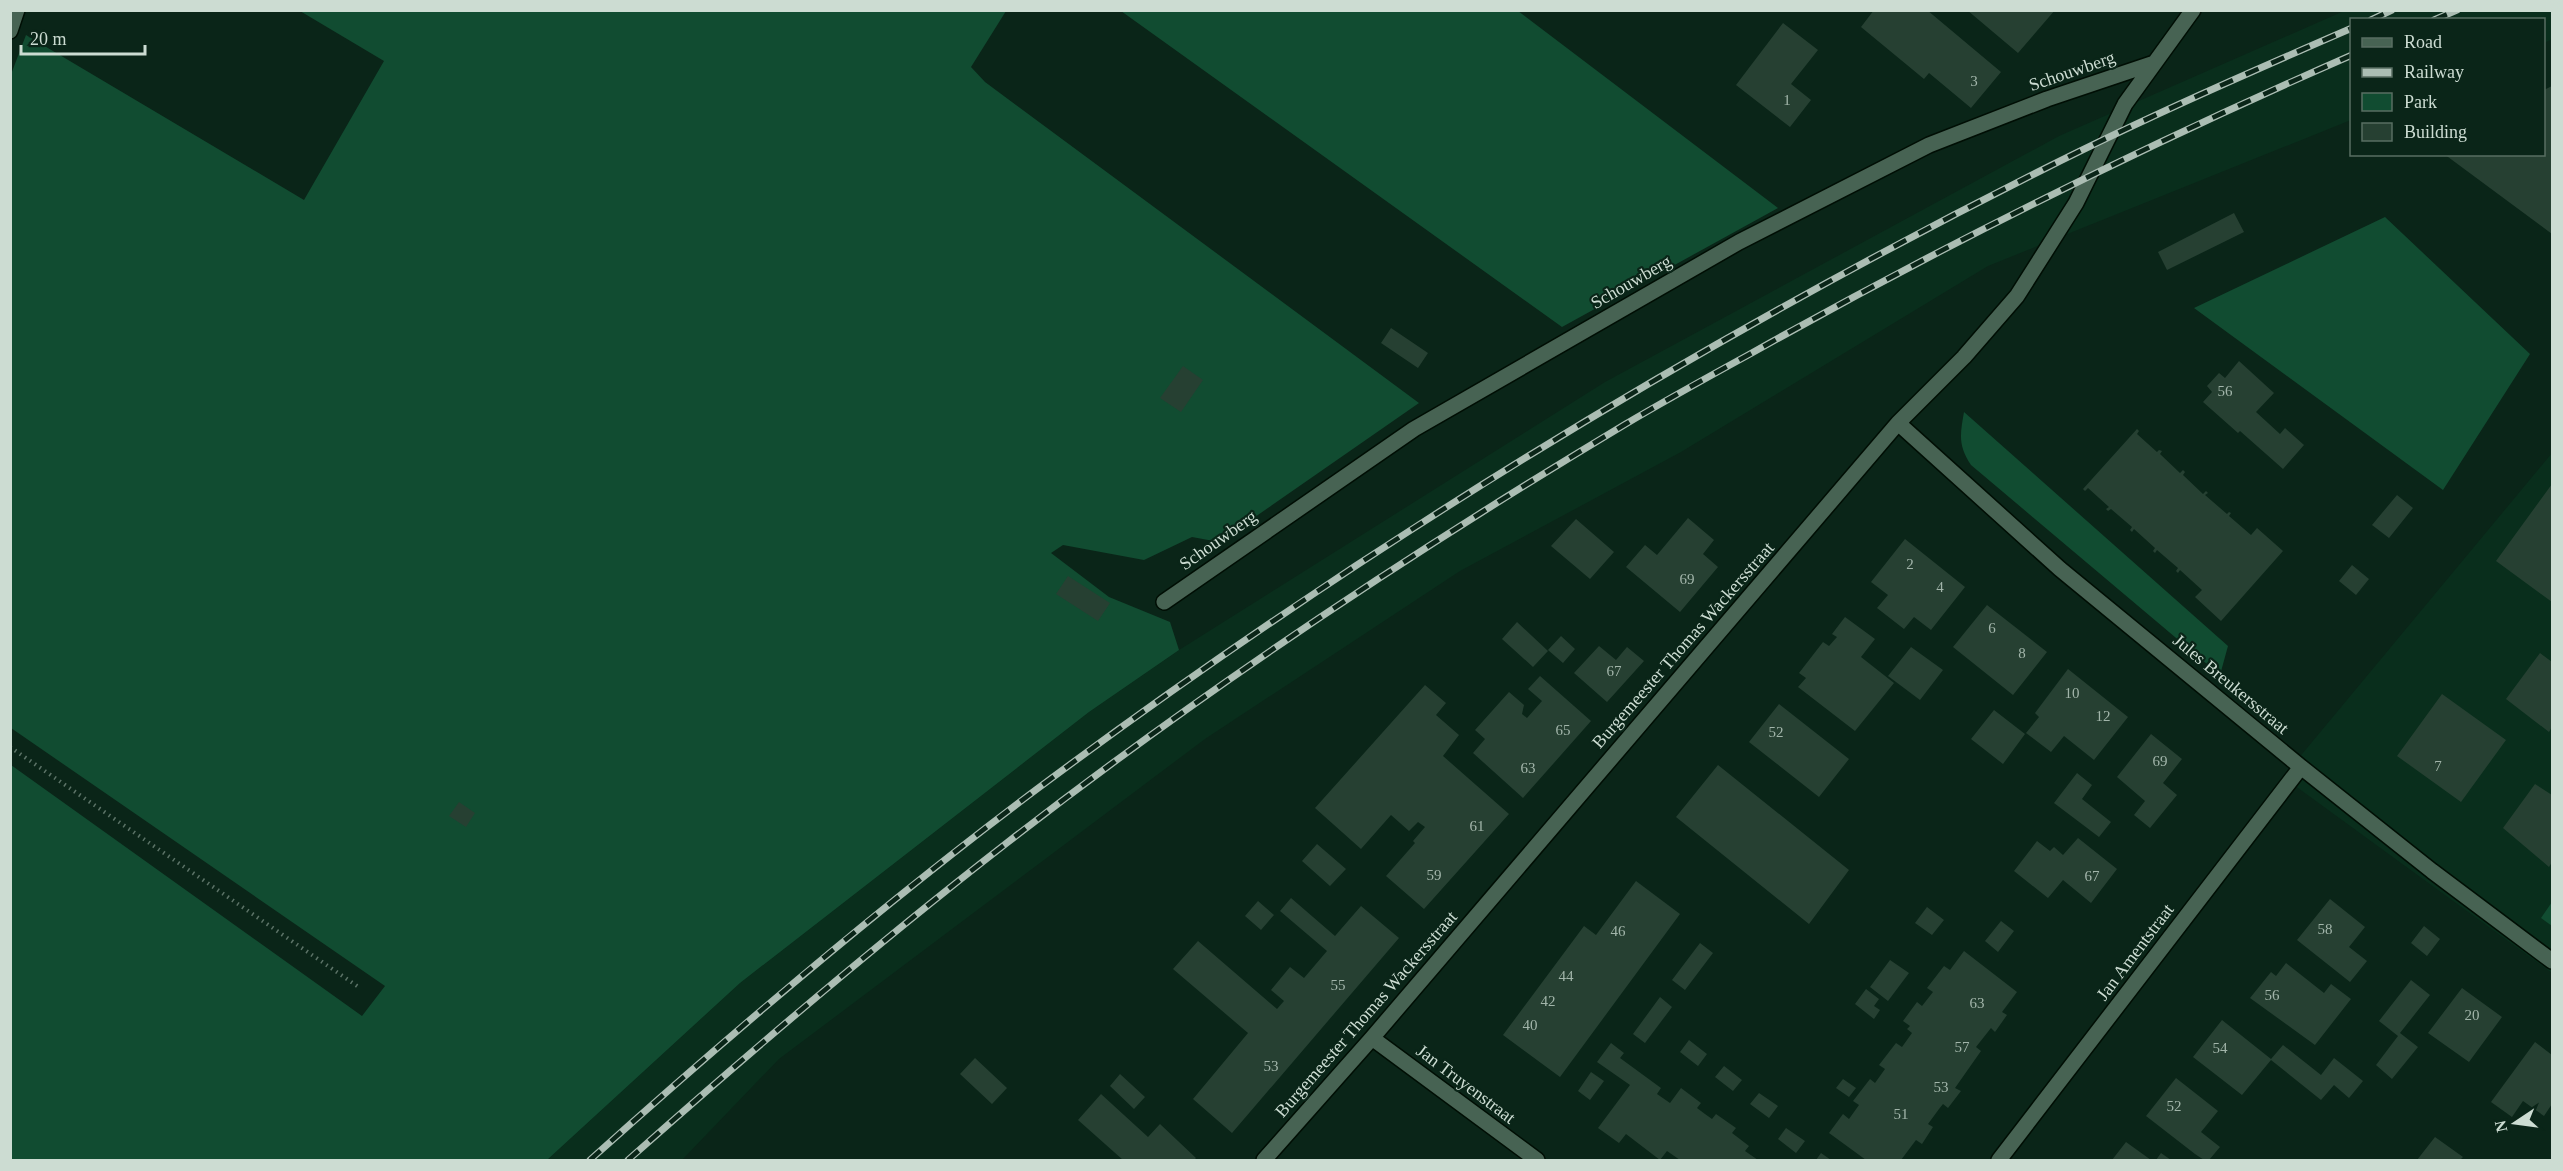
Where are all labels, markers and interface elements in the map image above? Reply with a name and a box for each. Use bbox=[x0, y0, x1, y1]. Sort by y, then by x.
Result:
scale bar bbox=[21, 18, 146, 56]
legend bbox=[2350, 18, 2545, 156]
text: 20 m bbox=[30, 29, 67, 49]
text: Road bbox=[2404, 32, 2442, 52]
street label: Schouwberg bbox=[2026, 47, 2118, 95]
text: Railway bbox=[2404, 62, 2464, 82]
house number: 3 bbox=[1970, 73, 1978, 89]
house number: 1 bbox=[1783, 92, 1791, 108]
text: Park bbox=[2404, 92, 2437, 112]
text: Building bbox=[2404, 122, 2467, 142]
street label: Schouwberg bbox=[1587, 251, 1675, 313]
house number: 56 bbox=[2218, 383, 2233, 399]
street label: Schouwberg bbox=[1176, 506, 1260, 574]
street label: Burgemeester Thomas Wackersstraat bbox=[1588, 538, 1778, 752]
house number: 2 bbox=[1906, 556, 1914, 572]
house number: 69 bbox=[1680, 571, 1695, 587]
house number: 4 bbox=[1936, 579, 1944, 595]
house number: 6 bbox=[1988, 620, 1996, 636]
street label: Jules Breukersstraat bbox=[2169, 630, 2293, 738]
house number: 8 bbox=[2018, 645, 2026, 661]
house number: 67 bbox=[1607, 663, 1622, 679]
house number: 10 bbox=[2065, 685, 2080, 701]
house number: 12 bbox=[2096, 708, 2111, 724]
house number: 65 bbox=[1556, 722, 1571, 738]
house number: 52 bbox=[1769, 724, 1784, 740]
house number: 69 bbox=[2153, 753, 2168, 769]
house number: 7 bbox=[2434, 758, 2442, 774]
house number: 63 bbox=[1521, 760, 1536, 776]
house number: 61 bbox=[1470, 818, 1485, 834]
house number: 59 bbox=[1427, 867, 1442, 883]
house number: 67 bbox=[2085, 868, 2100, 884]
street label: Jan Amentstraat bbox=[2092, 900, 2178, 1004]
street label: Burgemeester Thomas Wackersstraat bbox=[1271, 907, 1461, 1121]
house number: 58 bbox=[2318, 921, 2333, 937]
house number: 46 bbox=[1611, 923, 1626, 939]
house number: 44 bbox=[1559, 968, 1574, 984]
house number: 55 bbox=[1331, 977, 1346, 993]
house number: 56 bbox=[2265, 987, 2280, 1003]
house number: 42 bbox=[1541, 993, 1556, 1009]
house number: 63 bbox=[1970, 995, 1985, 1011]
house number: 20 bbox=[2465, 1007, 2480, 1023]
house number: 40 bbox=[1523, 1017, 1538, 1033]
house number: 57 bbox=[1955, 1039, 1970, 1055]
street label: Jan Truyenstraat bbox=[1413, 1040, 1519, 1128]
house number: 54 bbox=[2213, 1040, 2228, 1056]
house number: 53 bbox=[1264, 1058, 1279, 1074]
house number: 53 bbox=[1934, 1079, 1949, 1095]
north arrow bbox=[2485, 1093, 2545, 1153]
house number: 52 bbox=[2167, 1098, 2182, 1114]
house number: 51 bbox=[1894, 1106, 1909, 1122]
text: N bbox=[2491, 1118, 2510, 1134]

